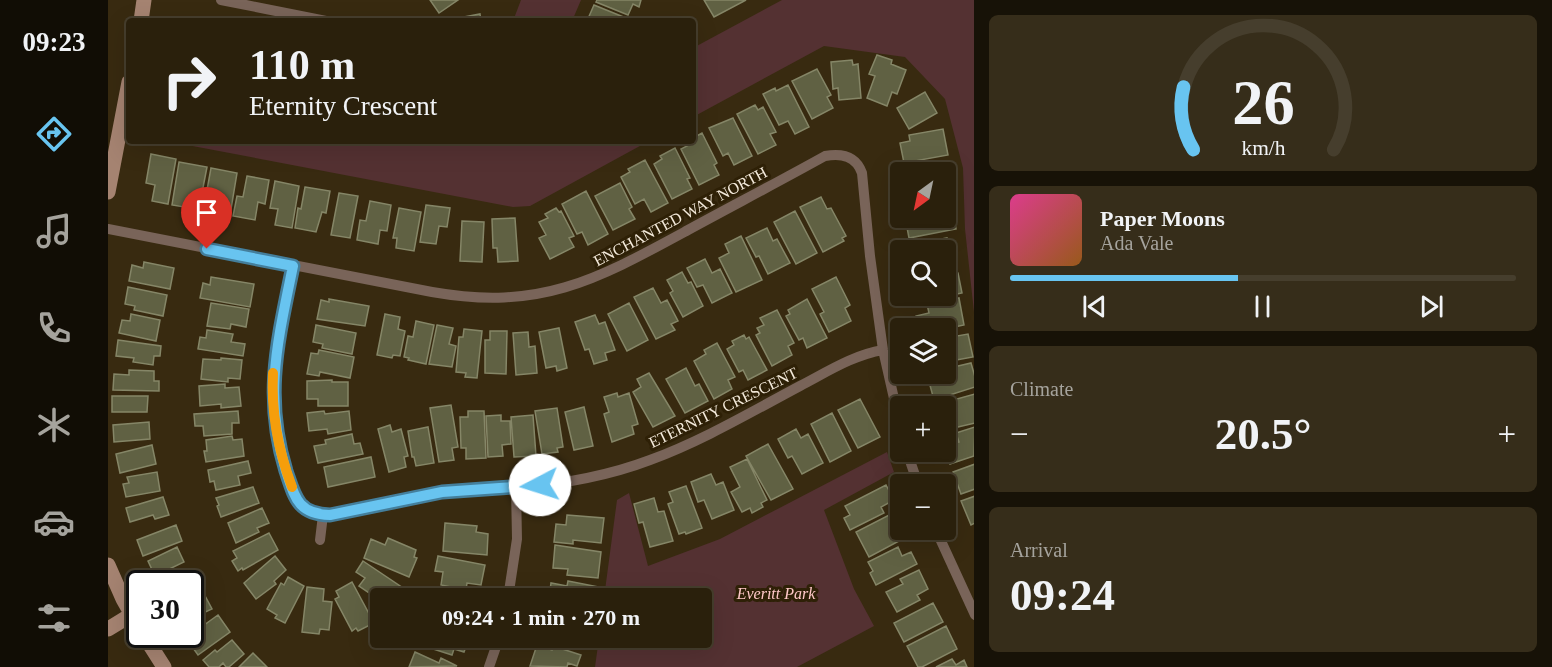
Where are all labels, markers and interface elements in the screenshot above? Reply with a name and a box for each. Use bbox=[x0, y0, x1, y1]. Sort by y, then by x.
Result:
text: 09:23 bbox=[23, 27, 86, 57]
icon: right bbox=[150, 42, 228, 120]
text: 110 m bbox=[249, 42, 355, 88]
text: 26 bbox=[1232, 68, 1294, 137]
text: Eternity Crescent bbox=[249, 91, 437, 121]
icon: directions bbox=[33, 113, 75, 155]
text: km/h bbox=[1241, 136, 1285, 160]
north arrow bbox=[890, 162, 956, 228]
map controls bbox=[890, 162, 956, 540]
street label: ENCHANTED WAY NORTH bbox=[591, 163, 770, 269]
pin bbox=[181, 187, 232, 249]
icon: arrive bbox=[190, 196, 223, 229]
text: Paper Moons bbox=[1100, 206, 1225, 231]
icon: music bbox=[33, 210, 75, 252]
text: Ada Vale bbox=[1100, 232, 1174, 254]
button: search bbox=[890, 240, 956, 306]
icon: previous bbox=[1078, 290, 1111, 323]
icon: pause bbox=[1246, 290, 1279, 323]
icon: next bbox=[1415, 290, 1448, 323]
icon: phone bbox=[33, 307, 75, 349]
button: layers bbox=[890, 318, 956, 384]
street label: ETERNITY CRESCENT bbox=[646, 364, 801, 451]
text: Climate bbox=[1010, 378, 1073, 400]
button: + bbox=[890, 396, 956, 462]
icon: climate bbox=[33, 404, 75, 446]
text: 20.5° bbox=[1215, 409, 1311, 459]
text: − bbox=[1010, 416, 1029, 452]
text: + bbox=[1497, 416, 1516, 452]
position arrow bbox=[508, 453, 572, 517]
button: − bbox=[890, 474, 956, 540]
icon: car bbox=[33, 501, 75, 543]
text: Arrival bbox=[1010, 539, 1068, 561]
speed limit sign: 30 bbox=[126, 570, 204, 648]
text: 09:24 bbox=[1010, 570, 1115, 620]
park label: Everitt Park bbox=[736, 585, 816, 602]
icon: filters bbox=[33, 597, 75, 639]
text: 09:24 · 1 min · 270 m bbox=[442, 605, 640, 630]

